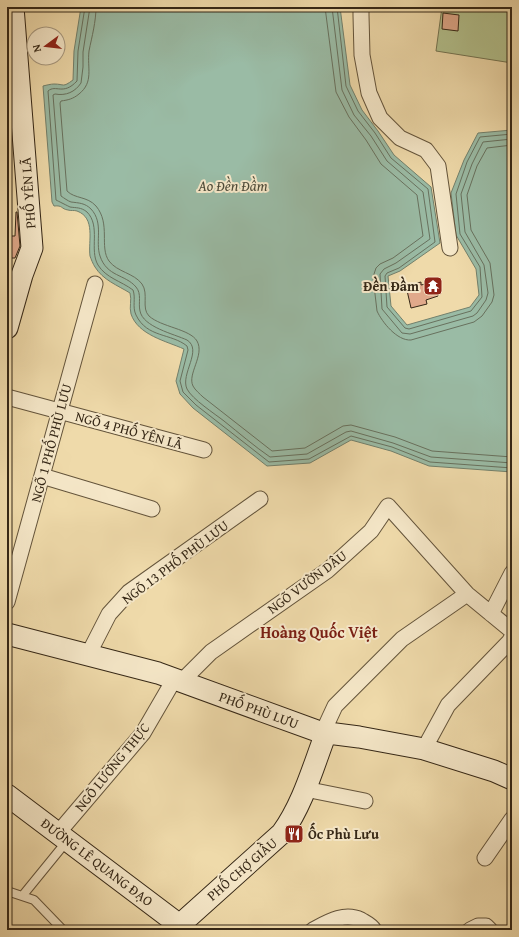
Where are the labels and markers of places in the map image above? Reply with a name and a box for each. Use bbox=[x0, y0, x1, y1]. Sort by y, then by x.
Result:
temple icon: Đền Đầm bbox=[422, 275, 444, 297]
place label: Đền Đầm bbox=[363, 276, 419, 296]
place label: Ốc Phù Lưu bbox=[308, 822, 379, 844]
restaurant icon: Ốc Phù Lưu bbox=[283, 823, 305, 845]

